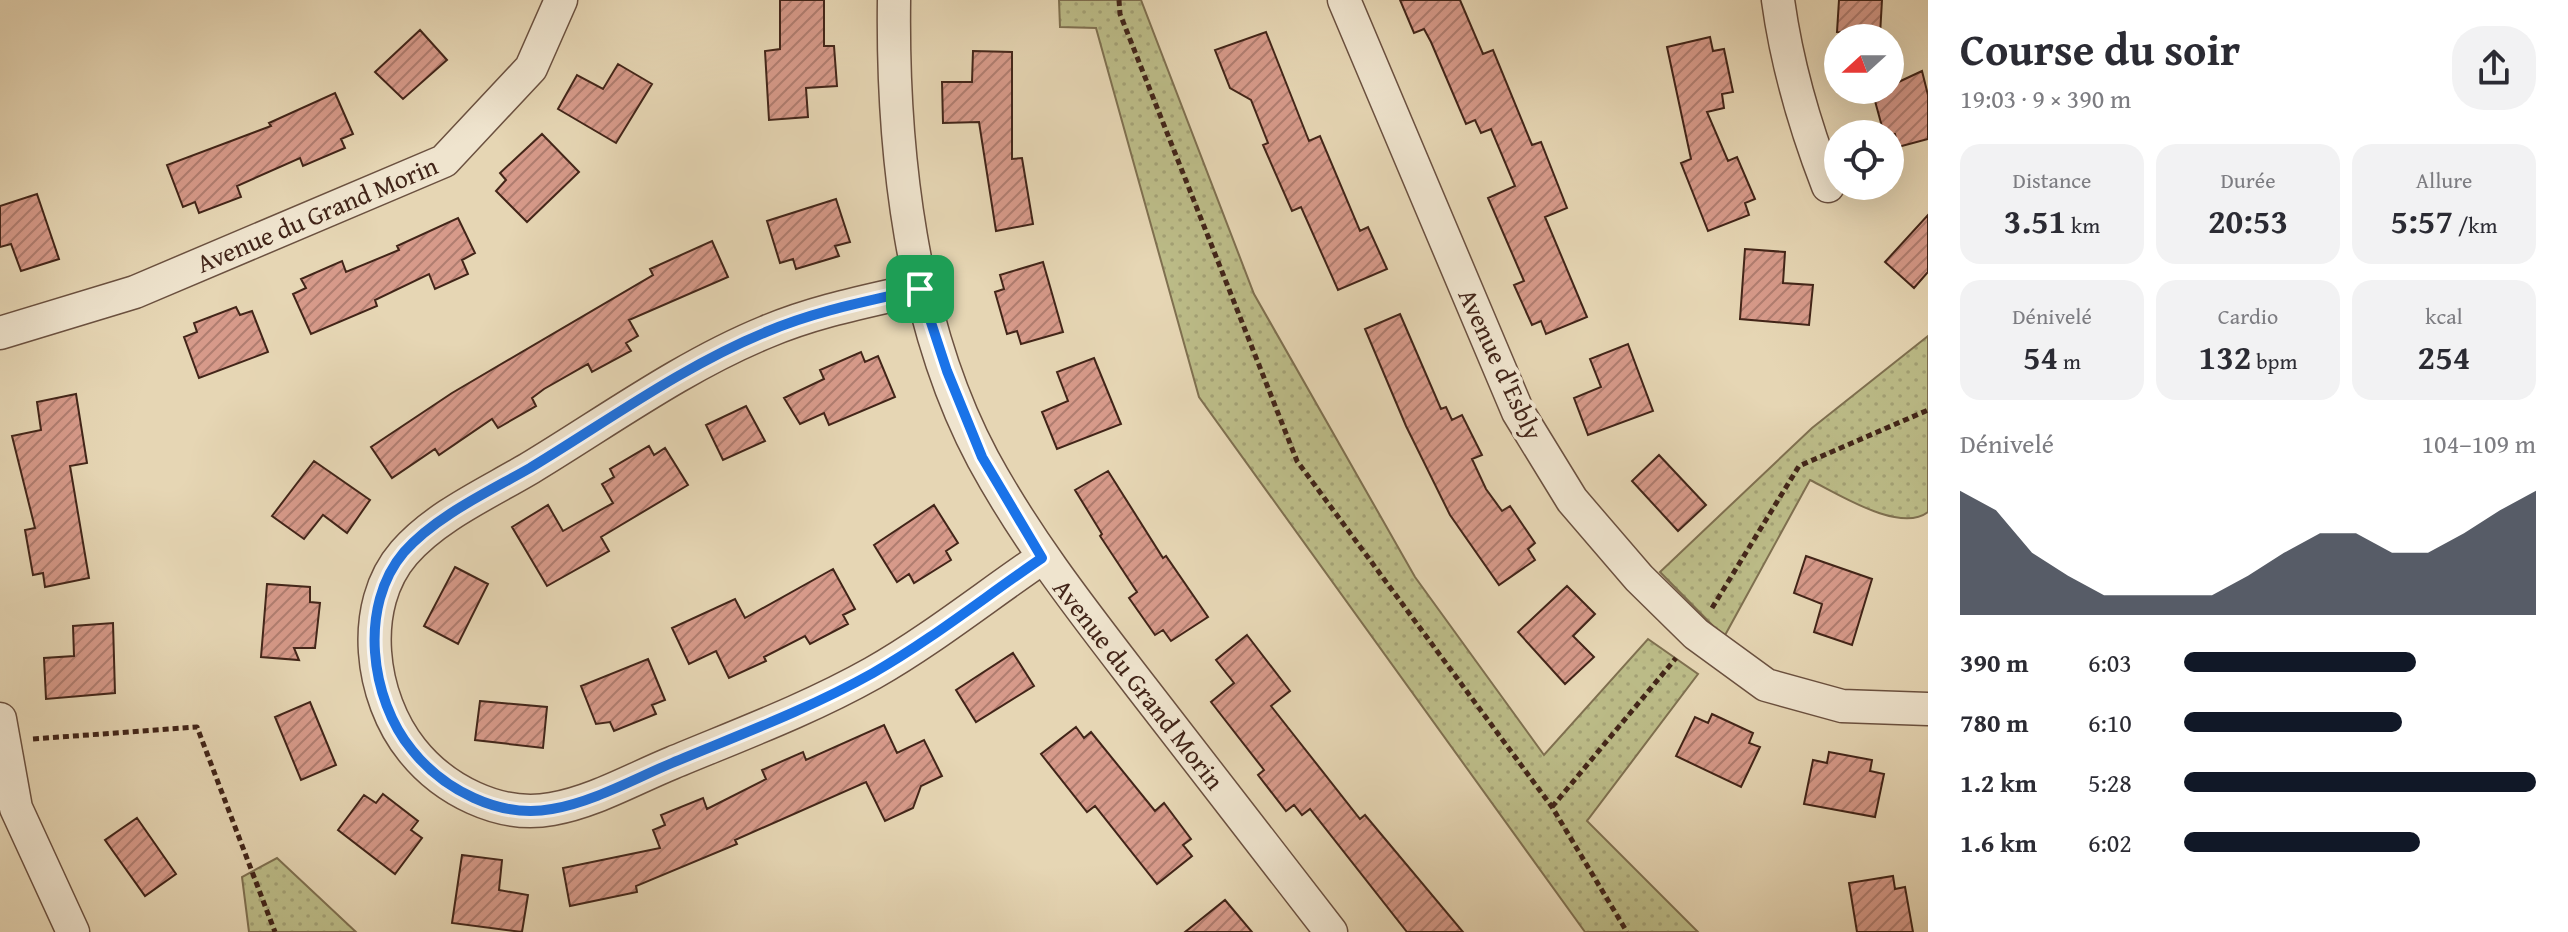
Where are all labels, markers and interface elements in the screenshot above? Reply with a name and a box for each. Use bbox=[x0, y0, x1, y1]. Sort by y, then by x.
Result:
text: Course du soir bbox=[1960, 17, 2240, 81]
north arrow bbox=[1824, 24, 1904, 104]
map controls bbox=[1824, 24, 1904, 200]
button: share bbox=[2452, 26, 2536, 110]
text: 19:03 · 9 × 390 m bbox=[1960, 79, 2131, 118]
button: locate bbox=[1824, 120, 1904, 200]
street label: Avenue du Grand Morin bbox=[190, 145, 444, 283]
text: Distance bbox=[2013, 164, 2091, 196]
text: Durée bbox=[2221, 164, 2275, 196]
text: Allure bbox=[2416, 164, 2472, 196]
text: 3.51 bbox=[2004, 196, 2066, 245]
text: 20:53 bbox=[2208, 196, 2288, 245]
text: 5:57 bbox=[2391, 196, 2453, 245]
text: km bbox=[2066, 209, 2100, 241]
text: /km bbox=[2453, 209, 2497, 241]
pin bbox=[886, 255, 954, 323]
icon: arrive bbox=[898, 267, 942, 311]
street label: Avenue d'Esbly bbox=[1449, 282, 1553, 446]
text: Dénivelé bbox=[2012, 300, 2092, 332]
text: Cardio bbox=[2218, 300, 2278, 332]
text: kcal bbox=[2425, 300, 2463, 332]
text: 54 bbox=[2023, 332, 2058, 381]
text: 132 bbox=[2199, 332, 2251, 381]
text: 254 bbox=[2418, 332, 2470, 381]
text: m bbox=[2058, 345, 2081, 377]
text: bpm bbox=[2251, 345, 2297, 377]
text: Dénivelé bbox=[1960, 424, 2054, 463]
text: 104–109 m bbox=[2422, 424, 2536, 463]
street label: Avenue du Grand Morin bbox=[1044, 570, 1234, 798]
text: 390 m bbox=[1960, 643, 2028, 682]
text: 6:03 bbox=[2088, 643, 2132, 682]
text: 780 m bbox=[1960, 703, 2028, 742]
text: 6:10 bbox=[2088, 703, 2132, 742]
text: 1.2 km bbox=[1960, 763, 2037, 802]
text: 5:28 bbox=[2088, 763, 2132, 802]
text: 1.6 km bbox=[1960, 823, 2037, 862]
text: 6:02 bbox=[2088, 823, 2132, 862]

